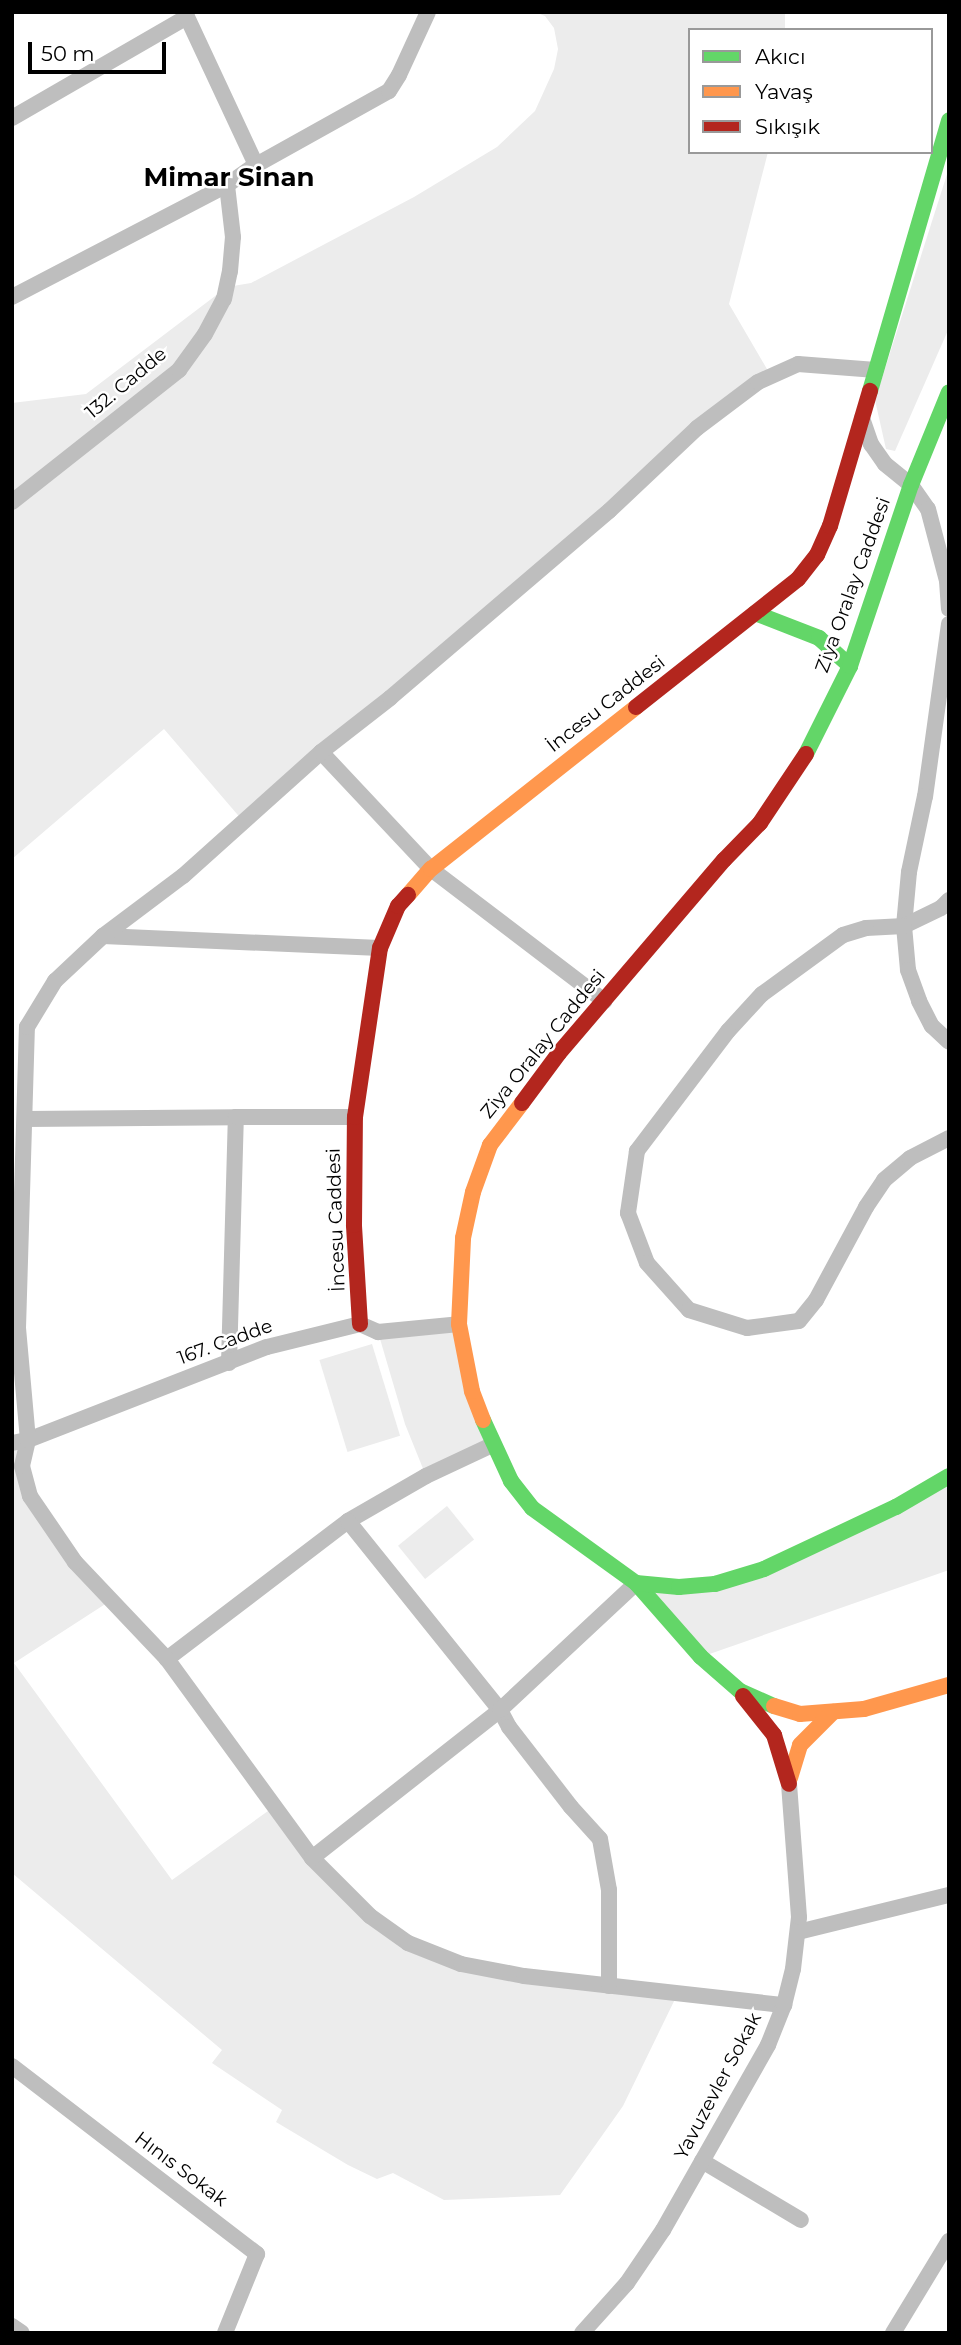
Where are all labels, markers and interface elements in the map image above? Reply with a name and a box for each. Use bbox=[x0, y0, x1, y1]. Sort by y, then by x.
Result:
scale bar bbox=[32, 28, 170, 72]
legend bbox=[688, 28, 933, 154]
text: 50 m bbox=[41, 41, 95, 66]
text: Akıcı bbox=[755, 44, 806, 69]
text: Yavaş bbox=[755, 79, 813, 104]
text: Sıkışık bbox=[755, 114, 820, 139]
district label: Mimar Sinan bbox=[144, 162, 314, 194]
street label: 132. Cadde bbox=[81, 342, 171, 424]
street label: Ziya Oralay Caddesi bbox=[811, 494, 895, 676]
street label: İncesu Caddesi bbox=[542, 651, 670, 757]
street label: Ziya Oralay Caddesi bbox=[476, 965, 610, 1123]
street label: İncesu Caddesi bbox=[322, 1148, 350, 1292]
street label: 167. Cadde bbox=[174, 1314, 276, 1370]
street label: Yavuzevler Sokak bbox=[670, 2009, 766, 2163]
street label: Hınıs Sokak bbox=[130, 2127, 232, 2211]

